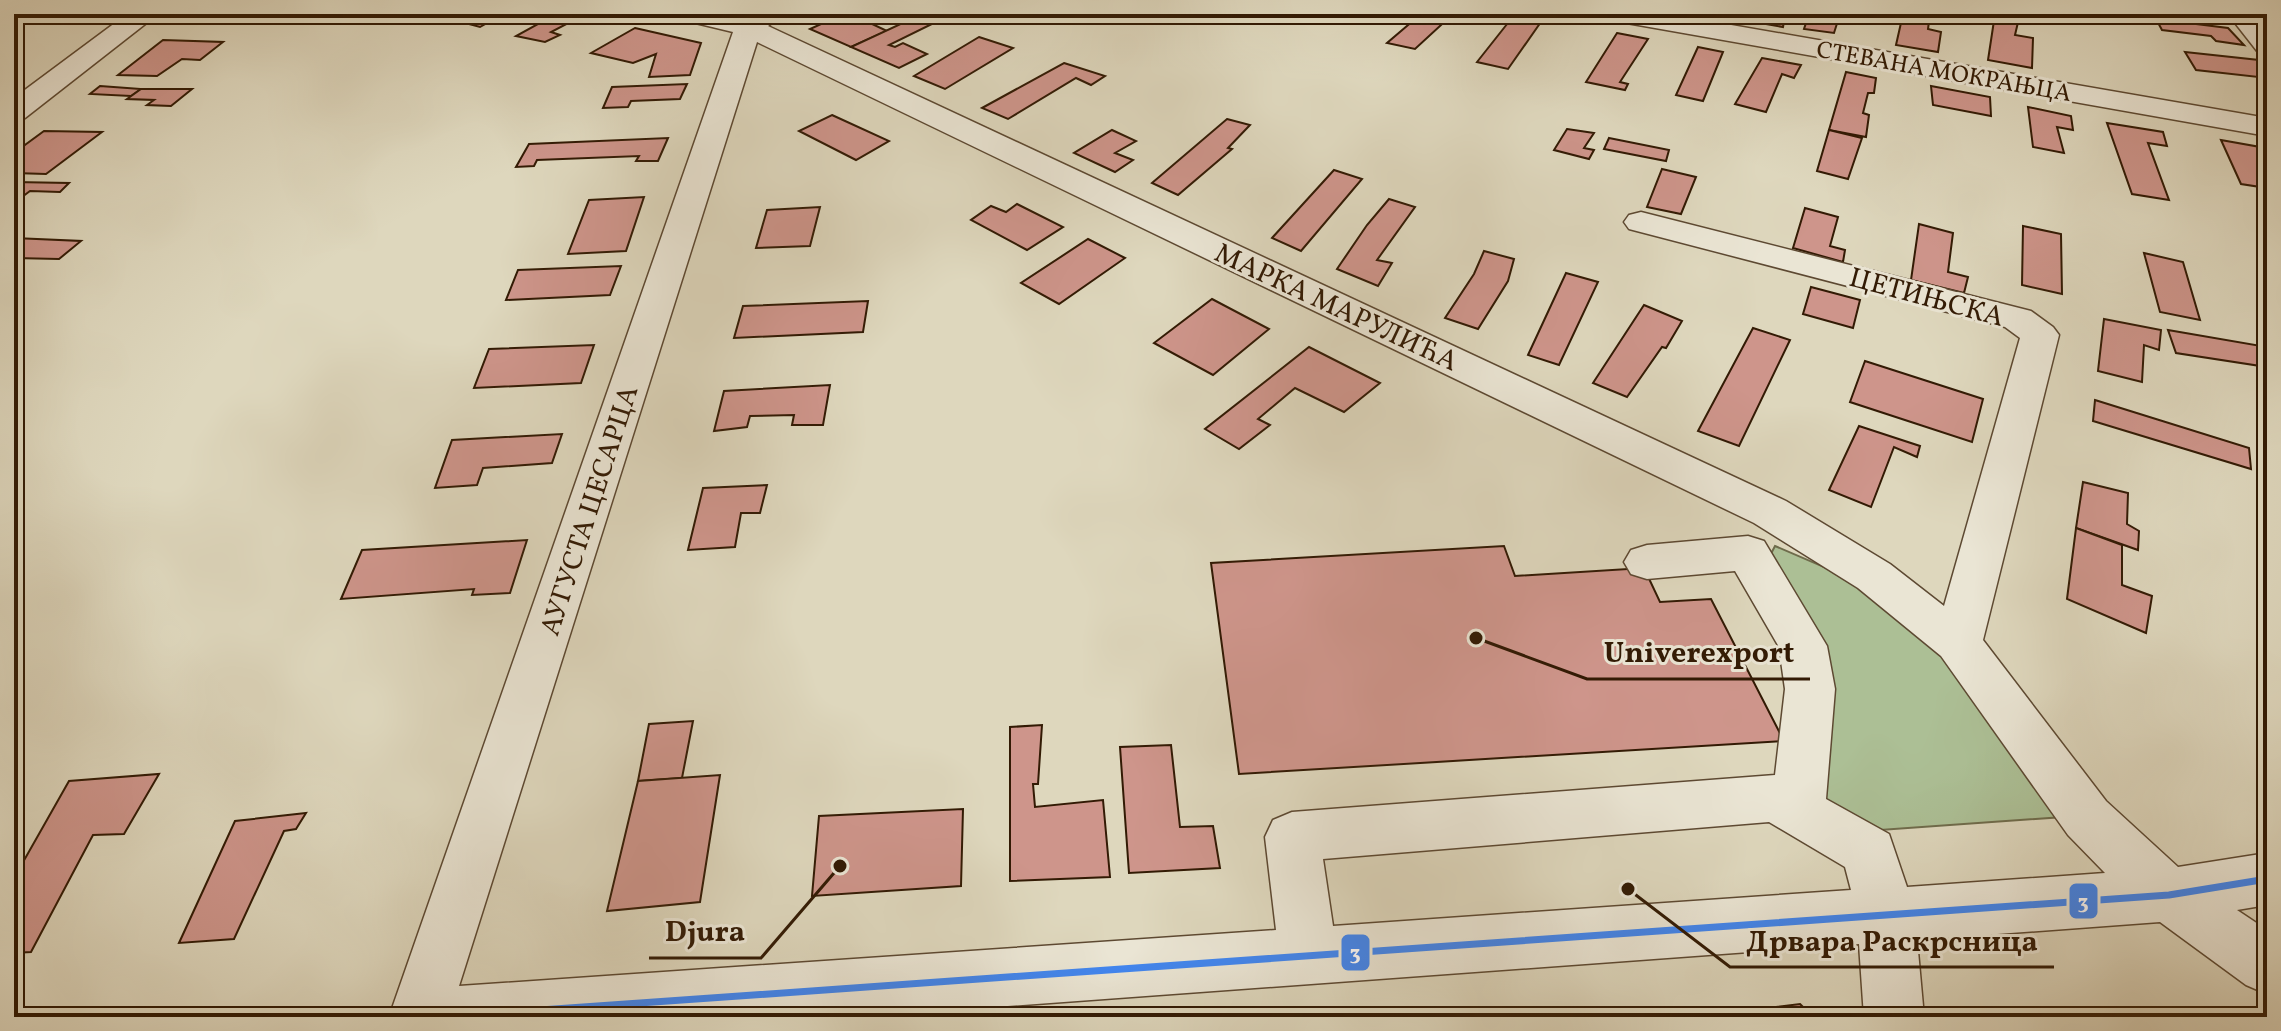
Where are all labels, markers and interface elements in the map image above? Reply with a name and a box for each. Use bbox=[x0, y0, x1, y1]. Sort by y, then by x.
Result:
street label: СТЕВАНА МОКРАЊЦА bbox=[1814, 34, 2074, 112]
street label: МАРКА МАРУЛИЋА bbox=[1208, 235, 1464, 382]
street label: ЦЕТИЊСКА bbox=[1845, 259, 2008, 338]
street label: АУГУСТА ЦЕСАРЦА bbox=[531, 380, 649, 641]
callout: Univerexport bbox=[1587, 625, 1810, 679]
text: Univerexport bbox=[1604, 633, 1794, 675]
line badge: 3 bbox=[2068, 882, 2099, 920]
text: 3 bbox=[2077, 888, 2089, 919]
callout: Djura bbox=[649, 904, 761, 958]
text: Djura bbox=[665, 912, 745, 954]
callout: Дрвара Раскрсница bbox=[1730, 913, 2054, 967]
text: Дрвара Раскрсница bbox=[1746, 922, 2038, 964]
line badge: 3 bbox=[1340, 933, 1371, 972]
text: 3 bbox=[1349, 939, 1361, 970]

